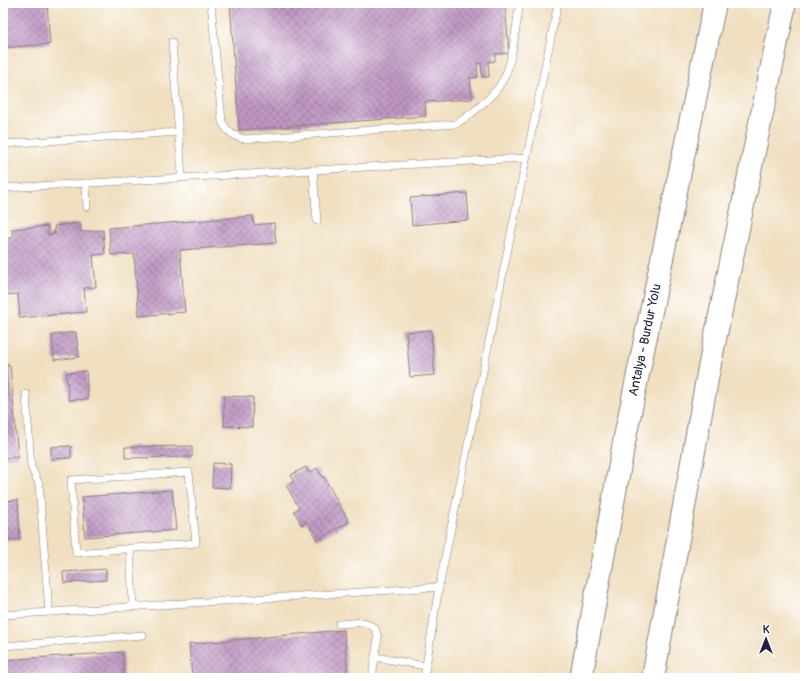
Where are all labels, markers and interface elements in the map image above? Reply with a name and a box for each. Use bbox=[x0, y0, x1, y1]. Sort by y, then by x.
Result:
street label: Antalya - Burdur Yolu bbox=[625, 282, 665, 398]
north arrow bbox=[746, 619, 786, 659]
text: K bbox=[763, 623, 770, 636]

